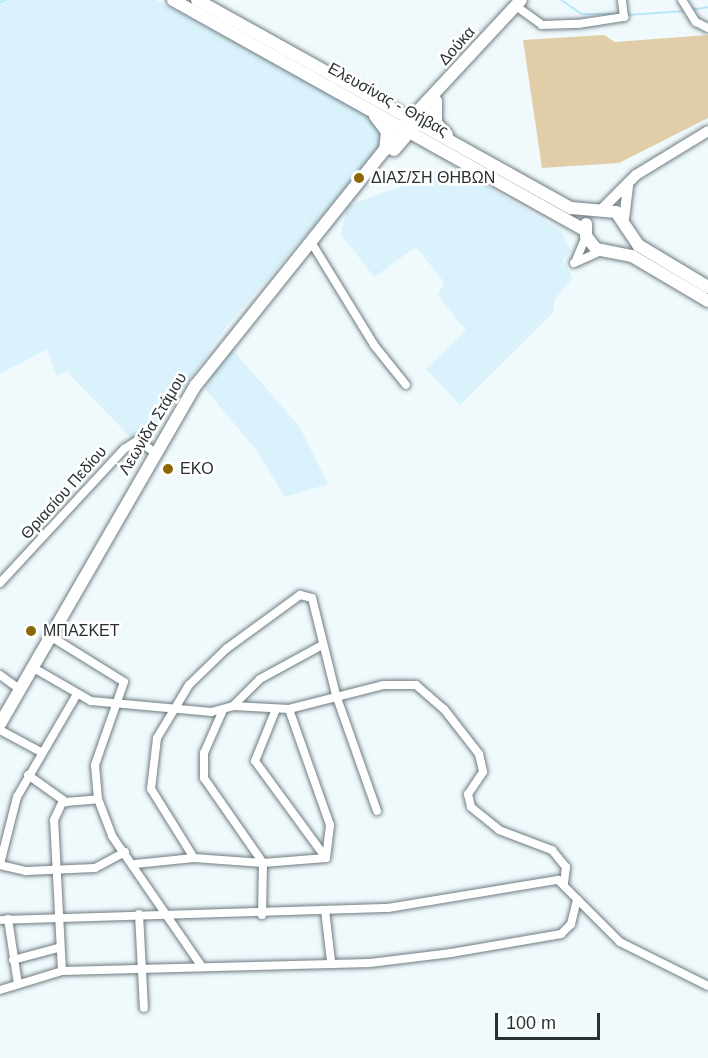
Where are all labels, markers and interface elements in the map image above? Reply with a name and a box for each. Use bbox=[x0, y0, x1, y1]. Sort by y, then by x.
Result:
street label: Δούκα bbox=[435, 23, 479, 69]
street label: Ελευσίνας - Θήβας bbox=[324, 59, 452, 141]
place label: ΔΙΑΣ/ΣΗ ΘΗΒΩΝ bbox=[371, 168, 495, 188]
marker: ΔΙΑΣ/ΣΗ ΘΗΒΩΝ bbox=[352, 171, 366, 185]
street label: Λεωνίδα Στάμου bbox=[115, 369, 191, 479]
street label: Θριασίου Πεδίου bbox=[17, 442, 111, 544]
place label: EKO bbox=[180, 459, 214, 479]
marker: EKO bbox=[161, 462, 175, 476]
place label: ΜΠΑΣΚΕΤ bbox=[43, 621, 120, 641]
marker: ΜΠΑΣΚΕΤ bbox=[24, 624, 38, 638]
scale bar bbox=[498, 1001, 603, 1039]
text: 100 m bbox=[506, 1013, 556, 1033]

